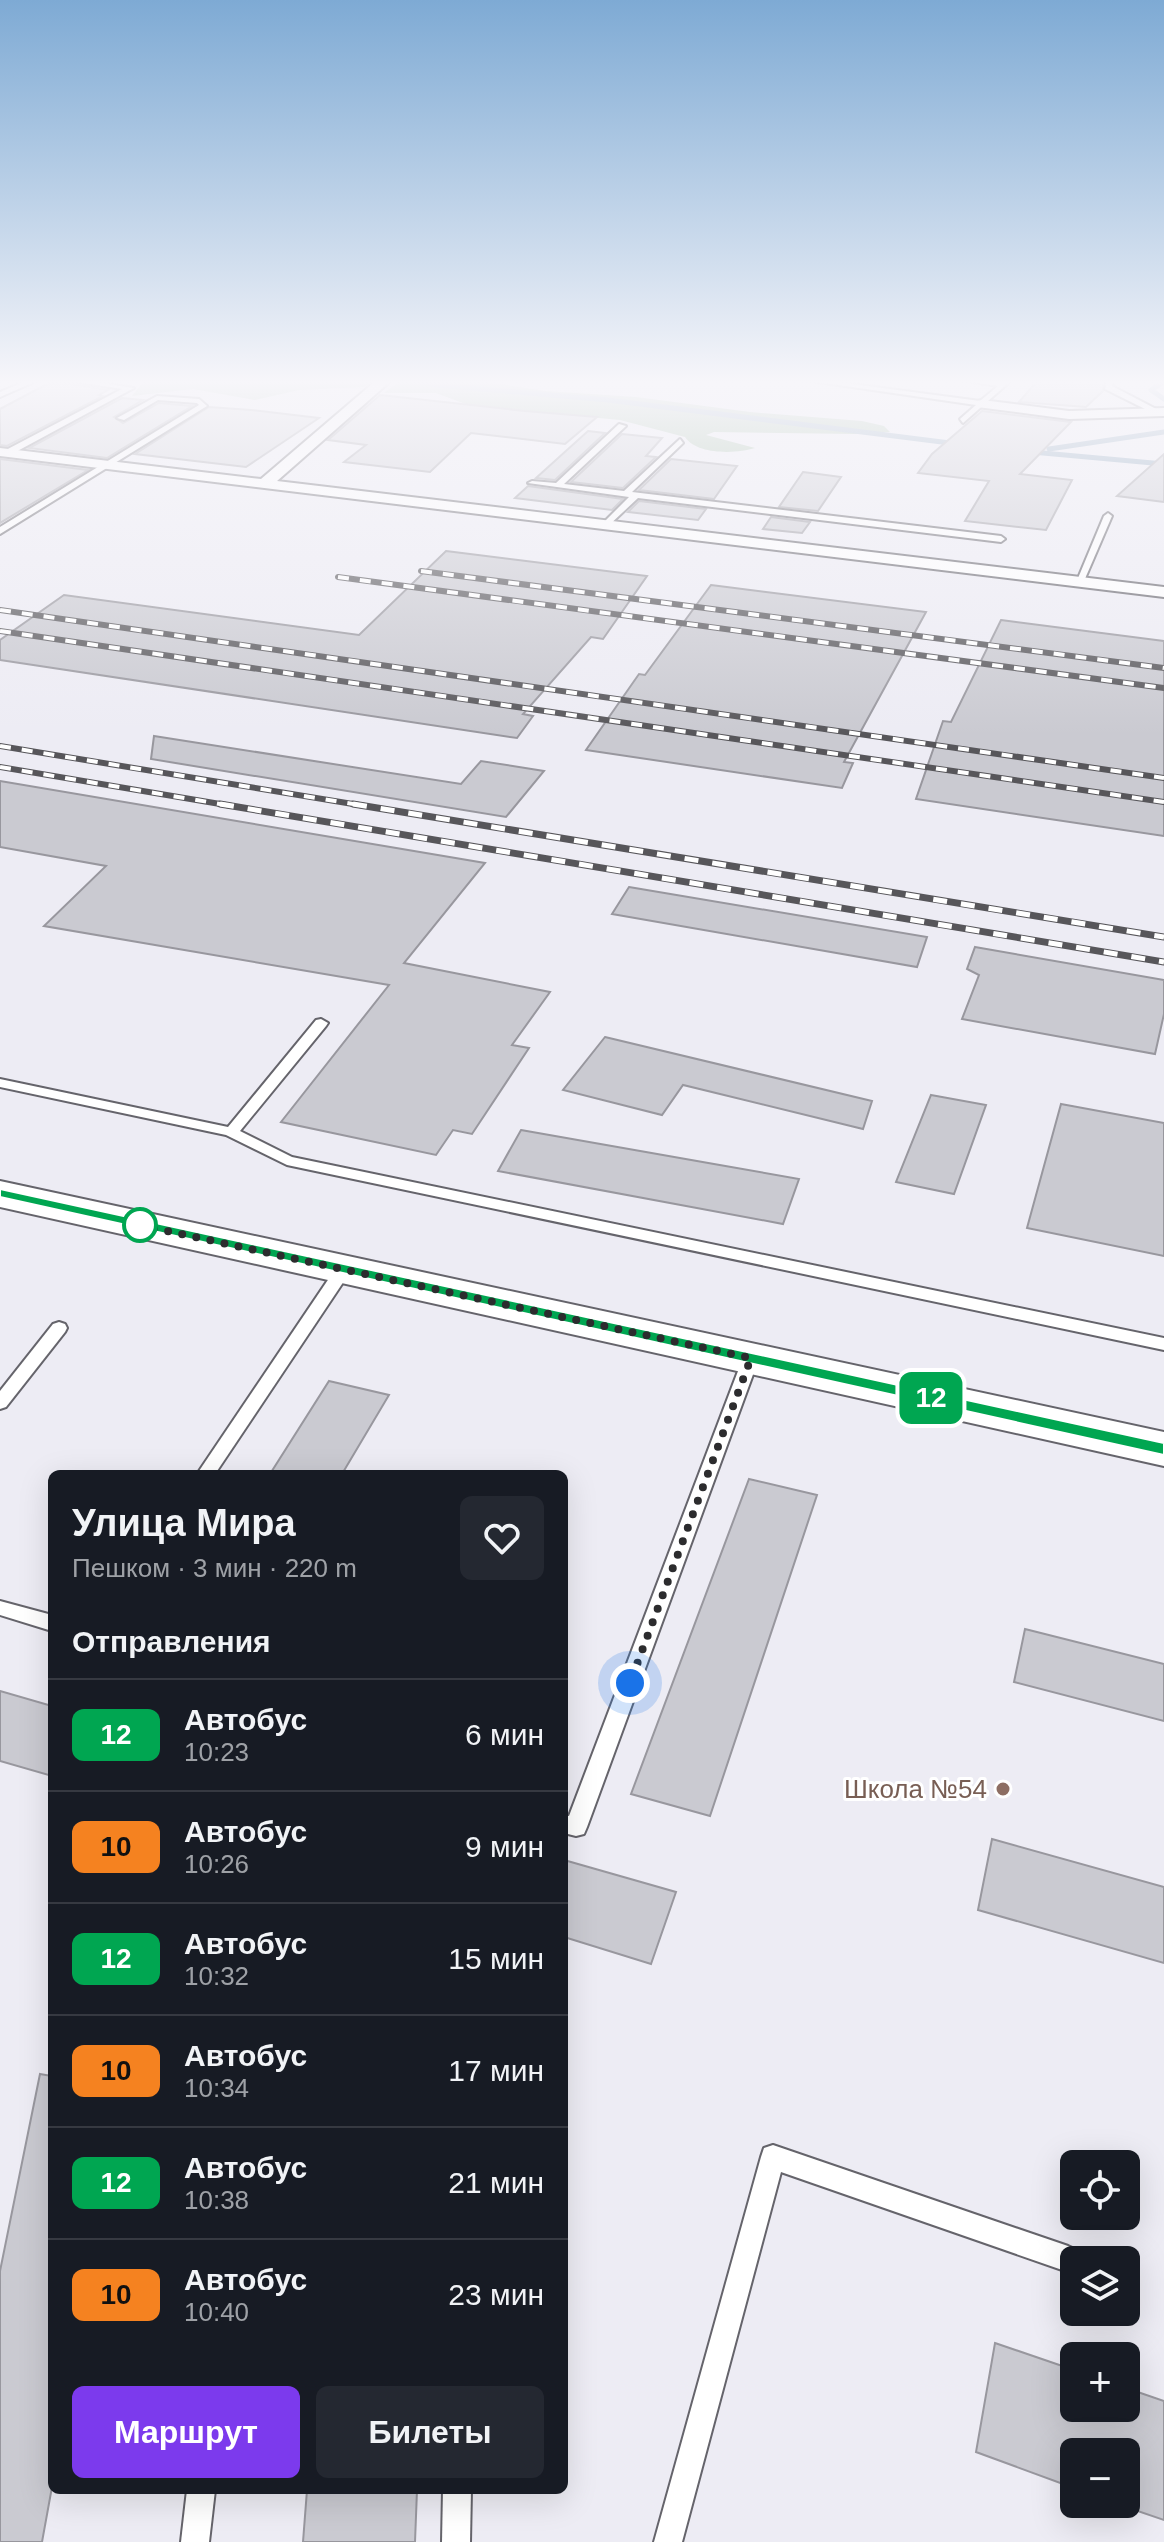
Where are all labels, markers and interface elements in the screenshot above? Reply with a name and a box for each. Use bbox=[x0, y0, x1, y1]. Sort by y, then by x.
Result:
unlabelled marker bbox=[123, 1208, 157, 1242]
line badge: 12 bbox=[895, 1372, 967, 1424]
text: 12 bbox=[915, 1382, 947, 1413]
button: heart bbox=[460, 1496, 544, 1580]
text: Улица Мира bbox=[72, 1502, 296, 1544]
text: Пешком · 3 мин · 220 m bbox=[72, 1553, 357, 1583]
text: Отправления bbox=[72, 1625, 271, 1658]
your location bbox=[610, 1663, 650, 1703]
text: Автобус bbox=[184, 1703, 307, 1736]
text: 6 мин bbox=[465, 1718, 544, 1751]
text: 12 bbox=[100, 1719, 132, 1750]
text: 10:23 bbox=[184, 1737, 249, 1767]
place label: Школа №54 bbox=[844, 1774, 987, 1804]
marker: Школа №54 bbox=[994, 1780, 1012, 1798]
text: Автобус bbox=[184, 1815, 307, 1848]
text: 9 мин bbox=[465, 1830, 544, 1863]
text: 10 bbox=[100, 1831, 132, 1862]
text: 10:26 bbox=[184, 1849, 249, 1879]
text: Автобус bbox=[184, 1927, 307, 1960]
text: 15 мин bbox=[448, 1942, 544, 1975]
text: 12 bbox=[100, 1943, 132, 1974]
text: 10:32 bbox=[184, 1961, 249, 1991]
text: Автобус bbox=[184, 2039, 307, 2072]
text: 17 мин bbox=[448, 2054, 544, 2087]
text: 10 bbox=[100, 2055, 132, 2086]
text: 10:34 bbox=[184, 2073, 249, 2103]
map controls bbox=[1060, 2150, 1140, 2518]
button: locate bbox=[1060, 2150, 1140, 2230]
text: Автобус bbox=[184, 2151, 307, 2184]
text: 21 мин bbox=[448, 2166, 544, 2199]
text: 12 bbox=[100, 2167, 132, 2198]
text: 10:38 bbox=[184, 2185, 249, 2215]
button: layers bbox=[1060, 2246, 1140, 2326]
text: Автобус bbox=[184, 2263, 307, 2296]
text: 23 мин bbox=[448, 2278, 544, 2311]
text: 10 bbox=[100, 2279, 132, 2310]
text: 10:40 bbox=[184, 2297, 249, 2327]
button: + bbox=[1060, 2342, 1140, 2422]
button: Маршрут bbox=[72, 2386, 300, 2478]
button: Билеты bbox=[316, 2386, 544, 2478]
button: − bbox=[1060, 2438, 1140, 2518]

